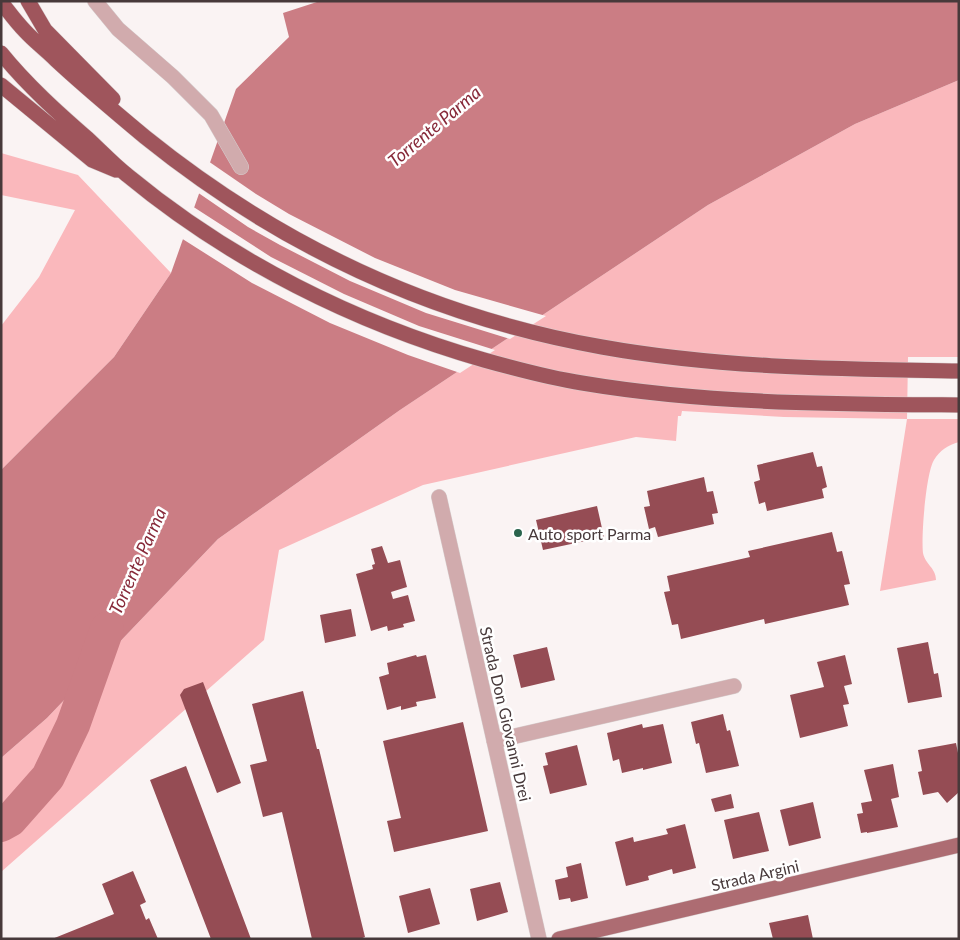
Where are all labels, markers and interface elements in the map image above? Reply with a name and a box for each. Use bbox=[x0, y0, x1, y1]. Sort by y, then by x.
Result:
water label: Torrente Parma bbox=[383, 81, 485, 171]
water label: Torrente Parma bbox=[104, 504, 170, 618]
place label: Auto sport Parma bbox=[528, 524, 651, 543]
marker: Auto sport Parma bbox=[512, 527, 524, 539]
street label: Strada Don Giovanni Drei bbox=[477, 625, 535, 803]
street label: Strada Argini bbox=[709, 856, 801, 894]

